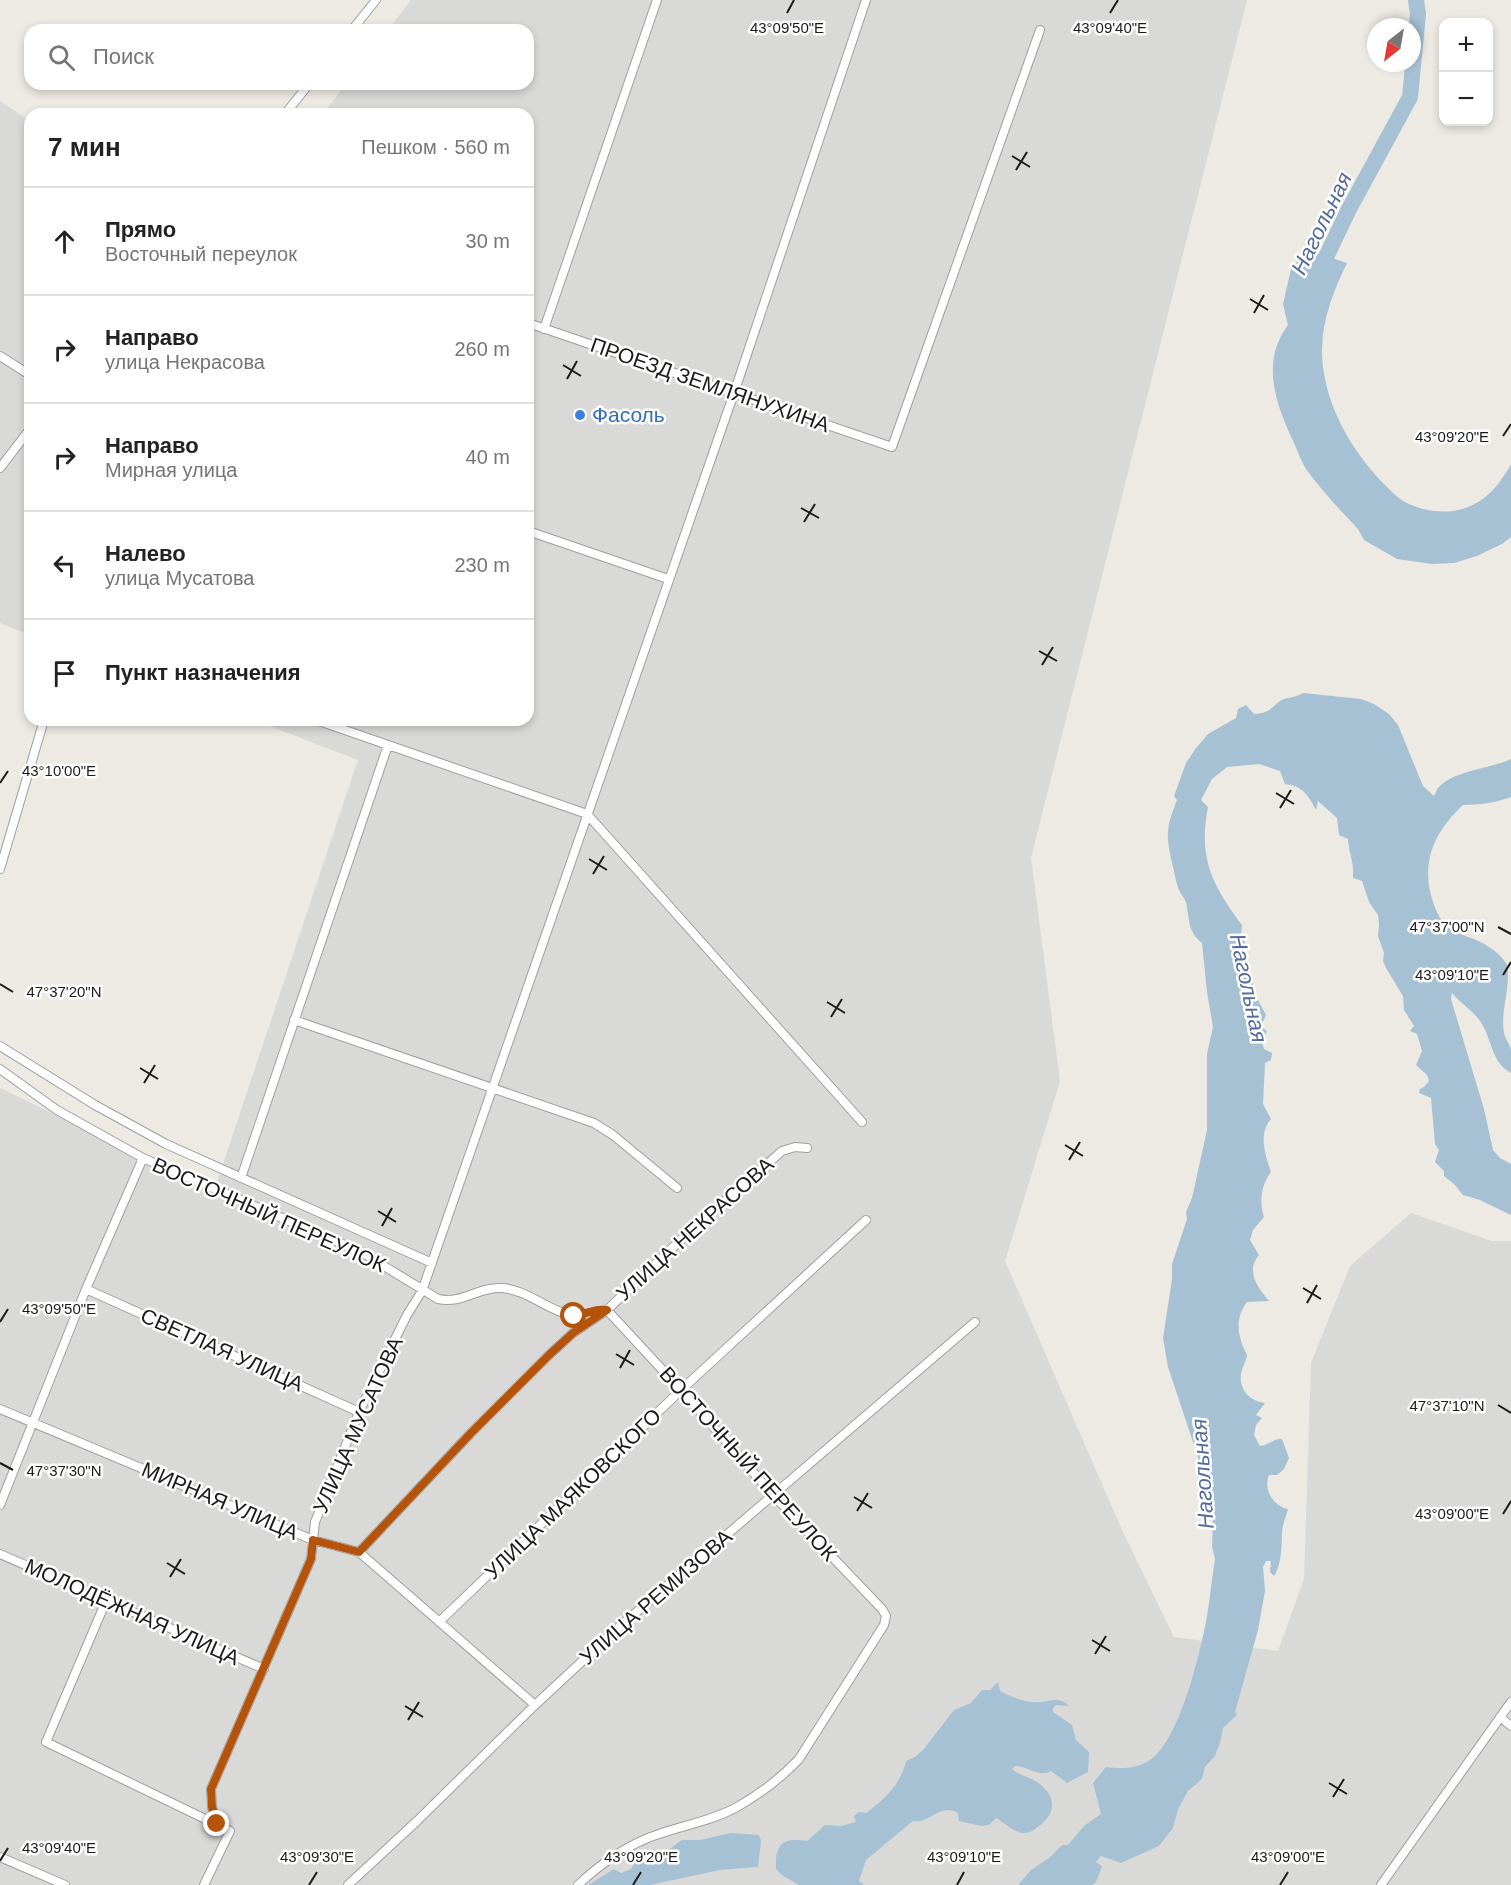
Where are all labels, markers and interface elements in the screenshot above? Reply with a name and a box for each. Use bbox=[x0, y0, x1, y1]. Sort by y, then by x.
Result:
north arrow bbox=[1367, 18, 1421, 72]
map controls bbox=[1439, 18, 1493, 126]
button: + bbox=[1439, 18, 1493, 72]
text: 43°09'50"E bbox=[750, 19, 824, 36]
text: 43°09'40"E bbox=[1073, 19, 1147, 36]
search box bbox=[24, 24, 534, 90]
icon: search bbox=[45, 41, 78, 74]
text: Поиск bbox=[93, 44, 154, 69]
button: − bbox=[1439, 72, 1493, 126]
text: 7 мин bbox=[48, 132, 121, 162]
text: Пешком · 560 m bbox=[361, 136, 510, 158]
water label: Нагольная bbox=[1286, 168, 1357, 278]
text: Прямо bbox=[105, 217, 176, 242]
icon: ahead bbox=[48, 225, 81, 258]
text: 30 m bbox=[466, 230, 510, 252]
text: Восточный переулок bbox=[105, 243, 297, 265]
text: Направо bbox=[105, 325, 199, 350]
icon: right bbox=[48, 333, 81, 366]
street label: ПРОЕЗД ЗЕМЛЯНУХИНА bbox=[588, 333, 833, 436]
text: 260 m bbox=[454, 338, 510, 360]
text: улица Некрасова bbox=[105, 351, 265, 373]
place label: Фасоль bbox=[592, 403, 665, 426]
marker: Фасоль bbox=[573, 408, 587, 422]
text: 43°09'20"E bbox=[1415, 428, 1489, 445]
text: Направо bbox=[105, 433, 199, 458]
icon: right bbox=[48, 441, 81, 474]
text: 40 m bbox=[466, 446, 510, 468]
text: Мирная улица bbox=[105, 459, 238, 481]
text: Налево bbox=[105, 541, 186, 566]
icon: left bbox=[48, 549, 81, 582]
text: 230 m bbox=[454, 554, 510, 576]
text: улица Мусатова bbox=[105, 567, 254, 589]
icon: arrive bbox=[48, 657, 81, 690]
text: Пункт назначения bbox=[105, 660, 301, 685]
text: 43°10'00"E bbox=[22, 762, 96, 779]
text: 47°37'00"N bbox=[1409, 918, 1485, 935]
water label: Нагольная bbox=[1225, 931, 1272, 1045]
text: 43°09'10"E bbox=[1415, 966, 1489, 983]
text: 47°37'20"N bbox=[26, 983, 102, 1000]
street label: УЛИЦА НЕКРАСОВА bbox=[612, 1152, 778, 1305]
street label: ВОСТОЧНЫЙ ПЕРЕУЛОК bbox=[149, 1153, 390, 1277]
text: 43°09'50"E bbox=[22, 1300, 96, 1317]
route start bbox=[560, 1302, 586, 1328]
street label: СВЕТЛАЯ УЛИЦА bbox=[137, 1303, 307, 1396]
street label: УЛИЦА МУСАТОВА bbox=[308, 1333, 407, 1516]
street label: ВОСТОЧНЫЙ ПЕРЕУЛОК bbox=[655, 1362, 842, 1566]
text: 47°37'10"N bbox=[1409, 1397, 1485, 1414]
street label: УЛИЦА МАЯКОВСКОГО bbox=[480, 1404, 665, 1584]
water label: Нагольная bbox=[1186, 1418, 1219, 1530]
street label: МИРНАЯ УЛИЦА bbox=[138, 1457, 302, 1544]
text: 47°37'30"N bbox=[26, 1462, 102, 1479]
text: 43°09'00"E bbox=[1415, 1505, 1489, 1522]
street label: УЛИЦА РЕМИЗОВА bbox=[575, 1524, 736, 1669]
street label: МОЛОДЁЖНАЯ УЛИЦА bbox=[22, 1554, 243, 1669]
route end bbox=[203, 1810, 229, 1836]
text: 43°09'40"E bbox=[22, 1839, 96, 1856]
text: 43°09'30"E bbox=[280, 1848, 354, 1865]
text: 43°09'20"E bbox=[604, 1848, 678, 1865]
text: 43°09'10"E bbox=[927, 1848, 1001, 1865]
text: 43°09'00"E bbox=[1251, 1848, 1325, 1865]

